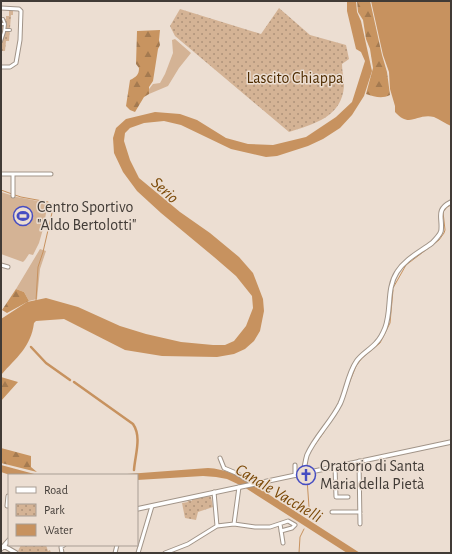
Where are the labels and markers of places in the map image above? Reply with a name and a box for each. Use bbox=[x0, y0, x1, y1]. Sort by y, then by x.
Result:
place label: Centro Sportivo "Aldo Bertolotti" bbox=[37, 199, 137, 233]
sports icon: Centro Sportivo "Aldo Bertolotti" bbox=[12, 205, 34, 227]
place label: Oratorio di Santa Maria della Pietà bbox=[320, 458, 425, 492]
church icon: Oratorio di Santa Maria della Pietà bbox=[295, 464, 317, 486]

